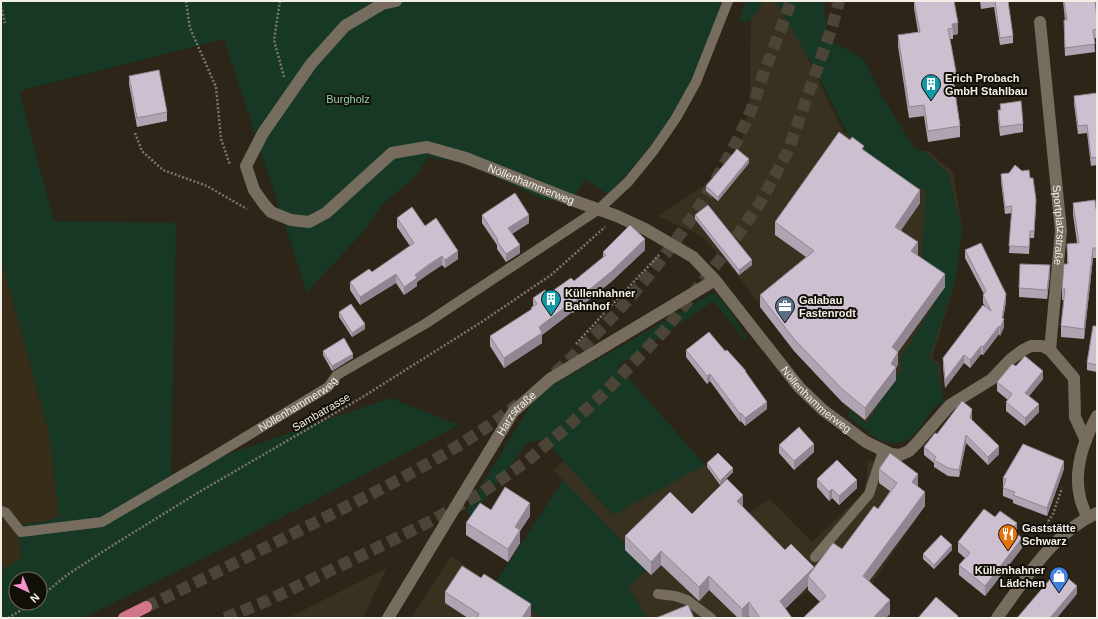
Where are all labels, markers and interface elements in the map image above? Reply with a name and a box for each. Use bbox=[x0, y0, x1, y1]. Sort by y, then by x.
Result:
place label: Erich Probach GmbH Stahlbau bbox=[945, 72, 1028, 97]
building icon: Erich Probach GmbH Stahlbau bbox=[920, 73, 942, 101]
park label: Burgholz bbox=[326, 93, 370, 105]
street label: Nöllenhammerweg bbox=[486, 161, 576, 206]
street label: Sportplatzstraße bbox=[1050, 184, 1067, 266]
place label: Küllenhahner Bahnhof bbox=[565, 287, 636, 312]
building icon: Küllenhahner Bahnhof bbox=[540, 288, 562, 316]
place label: Galabau Fastenrodt bbox=[799, 294, 856, 319]
office icon: Galabau Fastenrodt bbox=[774, 295, 796, 323]
street label: Nöllenhammerweg bbox=[779, 364, 854, 435]
street label: Nöllenhammerweg bbox=[256, 374, 340, 434]
street label: Harzstraße bbox=[494, 389, 538, 438]
street label: Sambatrasse bbox=[290, 391, 352, 433]
place label: Gaststätte Schwarz bbox=[1022, 522, 1076, 547]
restaurant icon: Gaststätte Schwarz bbox=[997, 523, 1019, 551]
place label: Küllenhahner Lädchen bbox=[975, 564, 1046, 589]
shop icon: Küllenhahner Lädchen bbox=[1048, 565, 1070, 593]
north arrow bbox=[8, 571, 48, 611]
text: N bbox=[28, 591, 42, 605]

